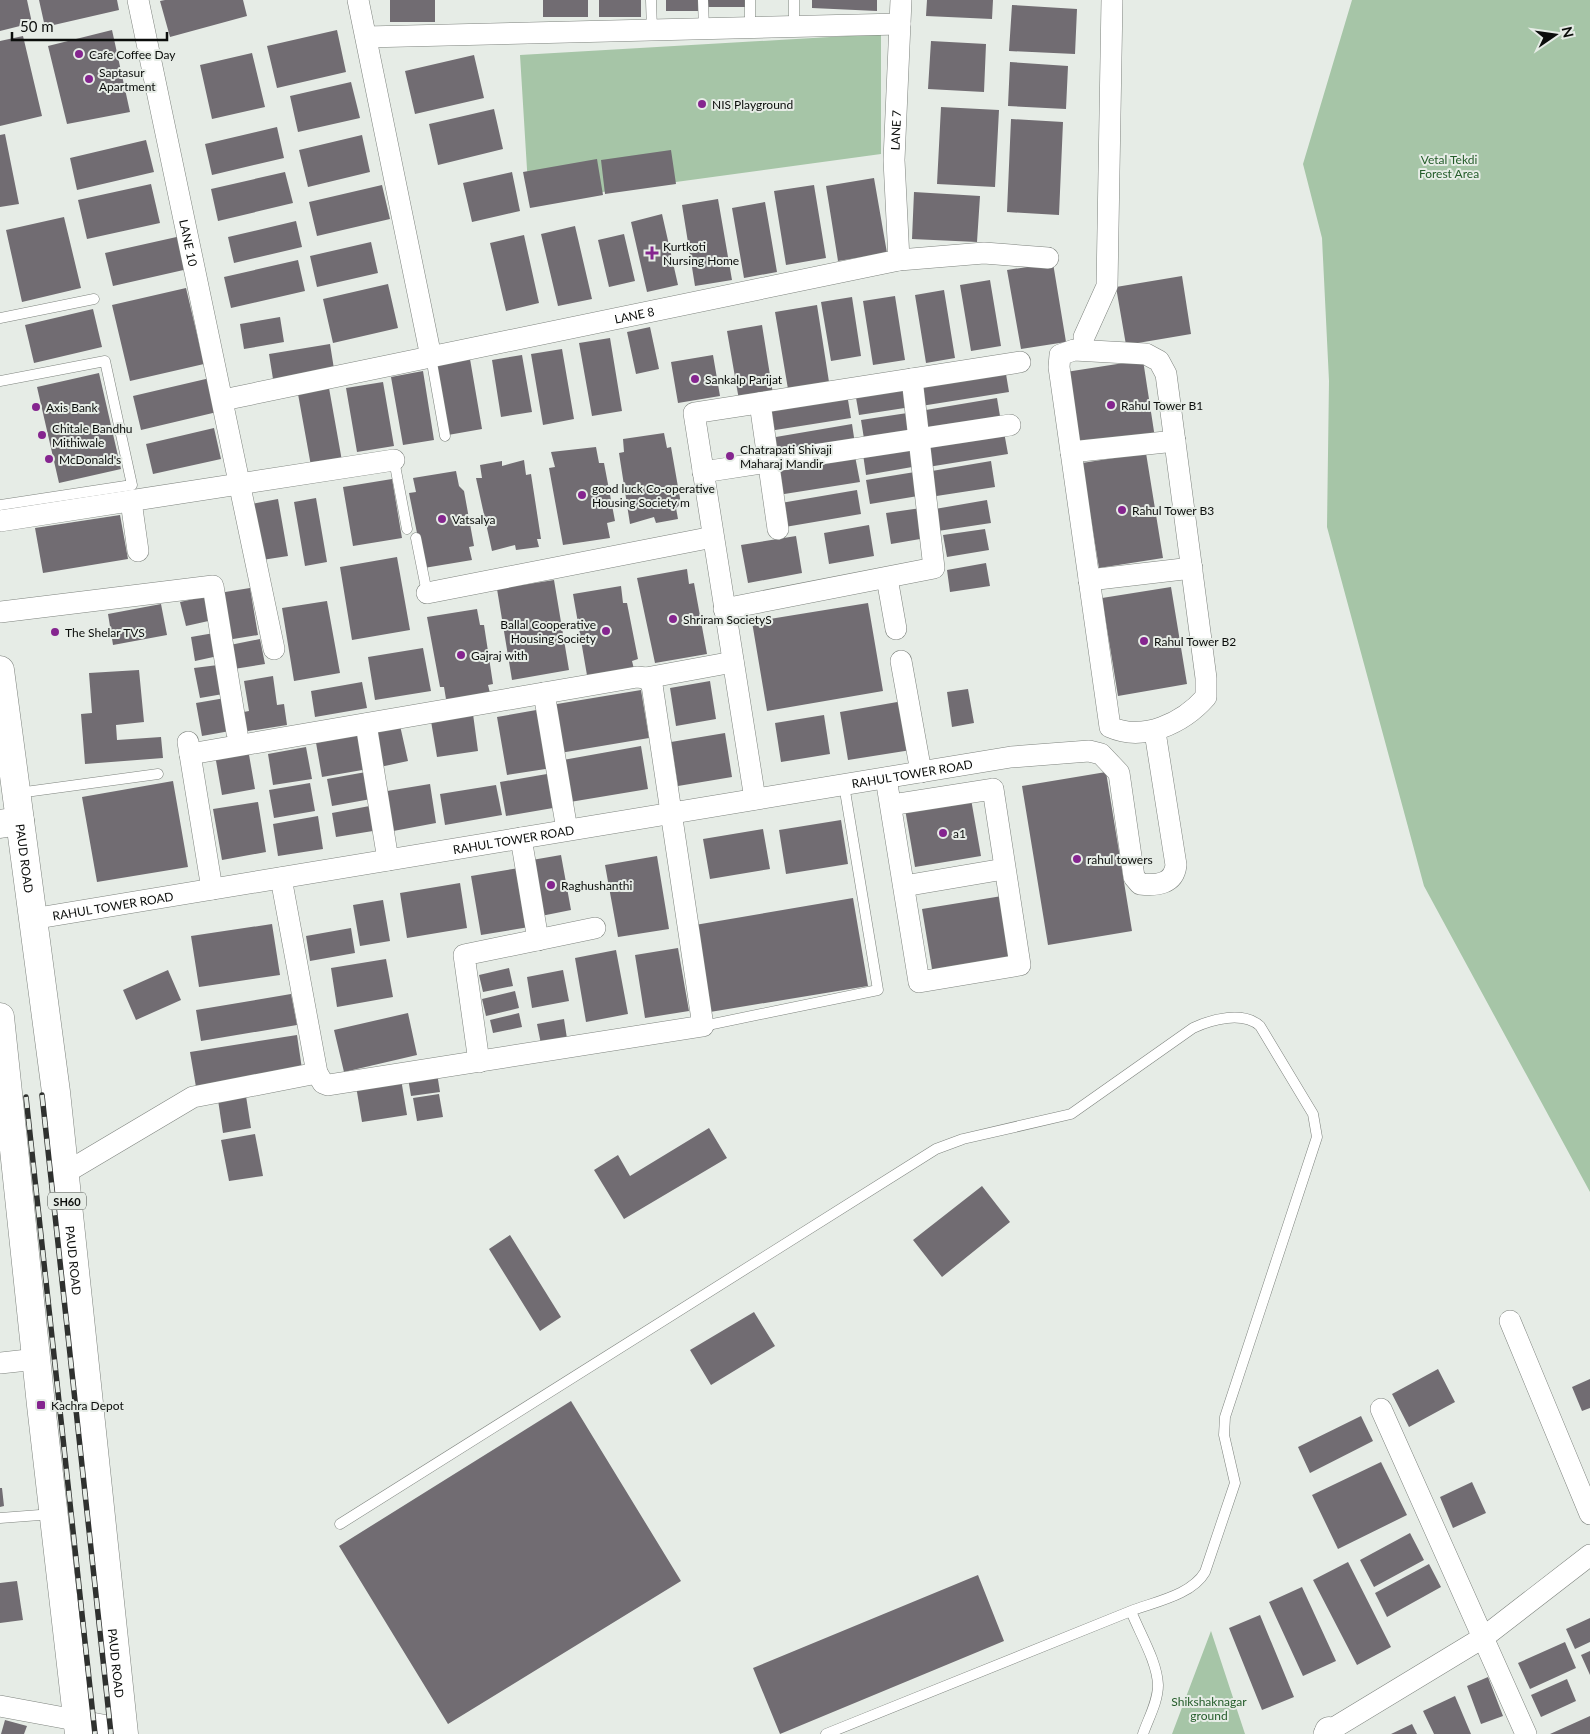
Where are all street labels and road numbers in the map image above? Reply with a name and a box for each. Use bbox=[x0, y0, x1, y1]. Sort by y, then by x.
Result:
street label: LANE 7 bbox=[887, 110, 904, 151]
street label: LANE 10 bbox=[177, 218, 201, 268]
street label: LANE 8 bbox=[613, 303, 656, 326]
street label: RAHUL TOWER ROAD bbox=[850, 756, 974, 791]
street label: RAHUL TOWER ROAD bbox=[452, 822, 575, 857]
street label: PAUD ROAD bbox=[13, 823, 37, 894]
street label: RAHUL TOWER ROAD bbox=[51, 888, 175, 923]
road number: SH60 bbox=[48, 1192, 86, 1210]
street label: PAUD ROAD bbox=[63, 1225, 85, 1296]
street label: PAUD ROAD bbox=[105, 1628, 128, 1699]

